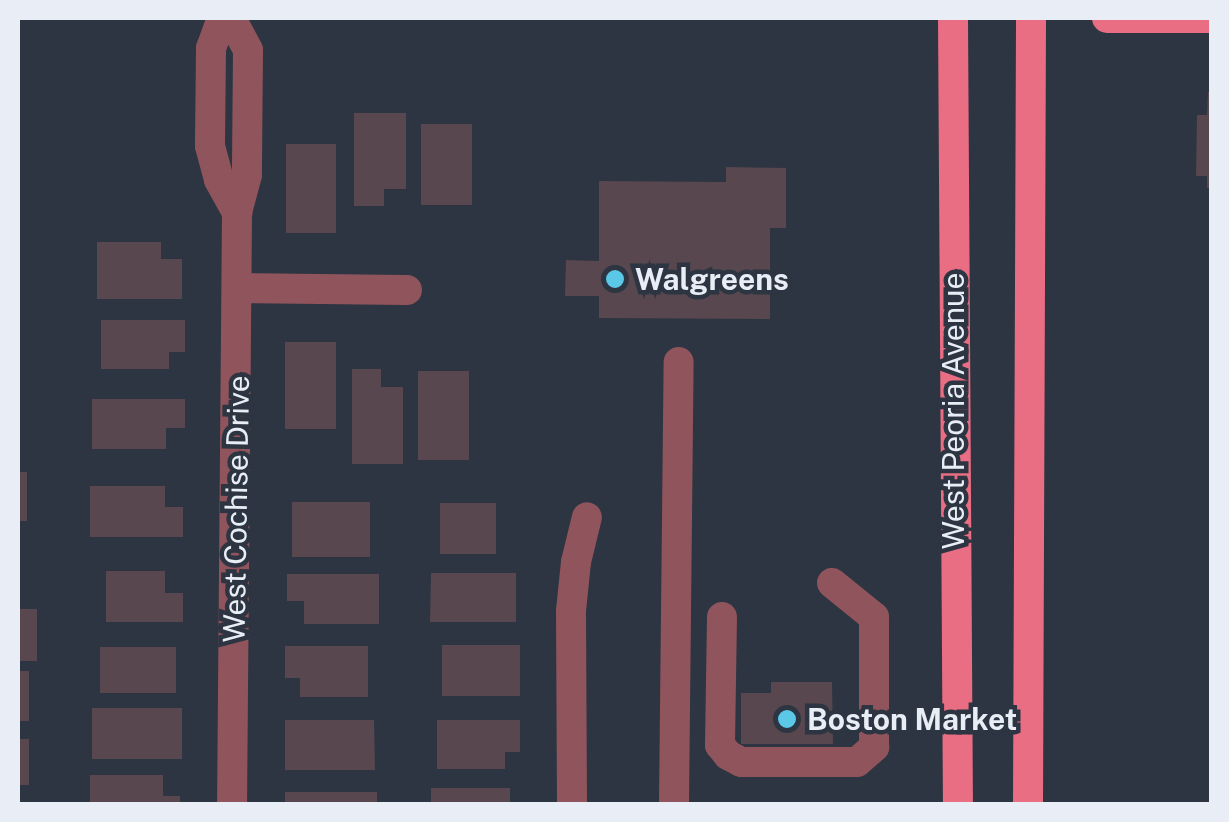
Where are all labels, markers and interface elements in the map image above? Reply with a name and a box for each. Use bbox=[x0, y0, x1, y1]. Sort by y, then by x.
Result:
place label: Walgreens bbox=[635, 261, 789, 297]
marker: Walgreens bbox=[604, 268, 626, 290]
street label: West Peoria Avenue bbox=[935, 273, 971, 549]
street label: West Cochise Drive bbox=[216, 375, 256, 643]
place label: Boston Market bbox=[807, 701, 1017, 737]
marker: Boston Market bbox=[776, 708, 798, 730]

